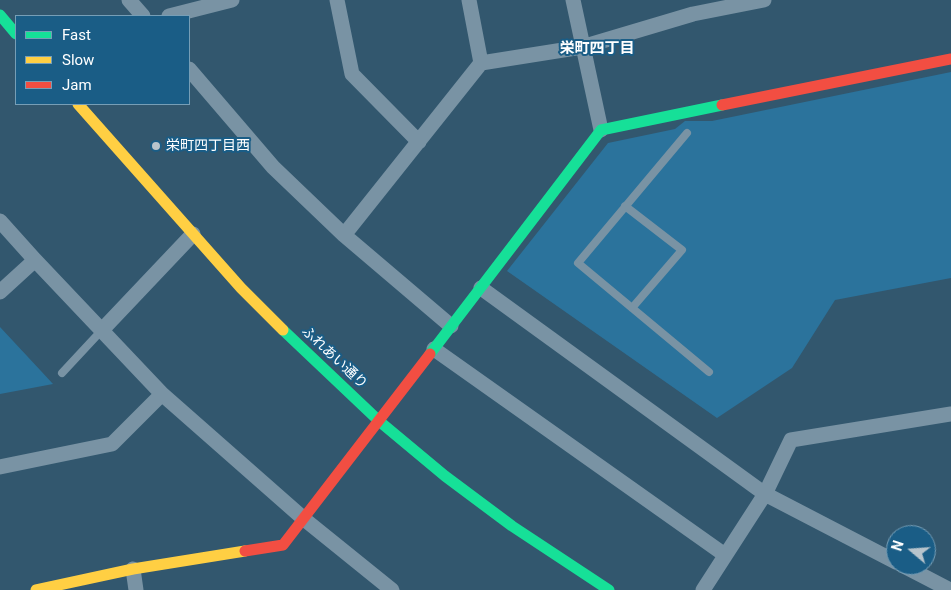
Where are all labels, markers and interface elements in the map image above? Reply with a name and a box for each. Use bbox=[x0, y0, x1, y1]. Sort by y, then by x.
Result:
legend bbox=[15, 15, 190, 105]
text: Fast bbox=[62, 26, 91, 44]
district label: 栄町四丁目 bbox=[560, 40, 634, 58]
text: Slow bbox=[62, 51, 94, 69]
text: Jam bbox=[62, 76, 92, 94]
place label: 栄町四丁目西 bbox=[166, 138, 250, 154]
marker: 栄町四丁目西 bbox=[150, 140, 162, 152]
street label: ふれあい通り bbox=[298, 323, 370, 393]
north arrow bbox=[886, 525, 936, 575]
text: N bbox=[889, 539, 907, 553]

